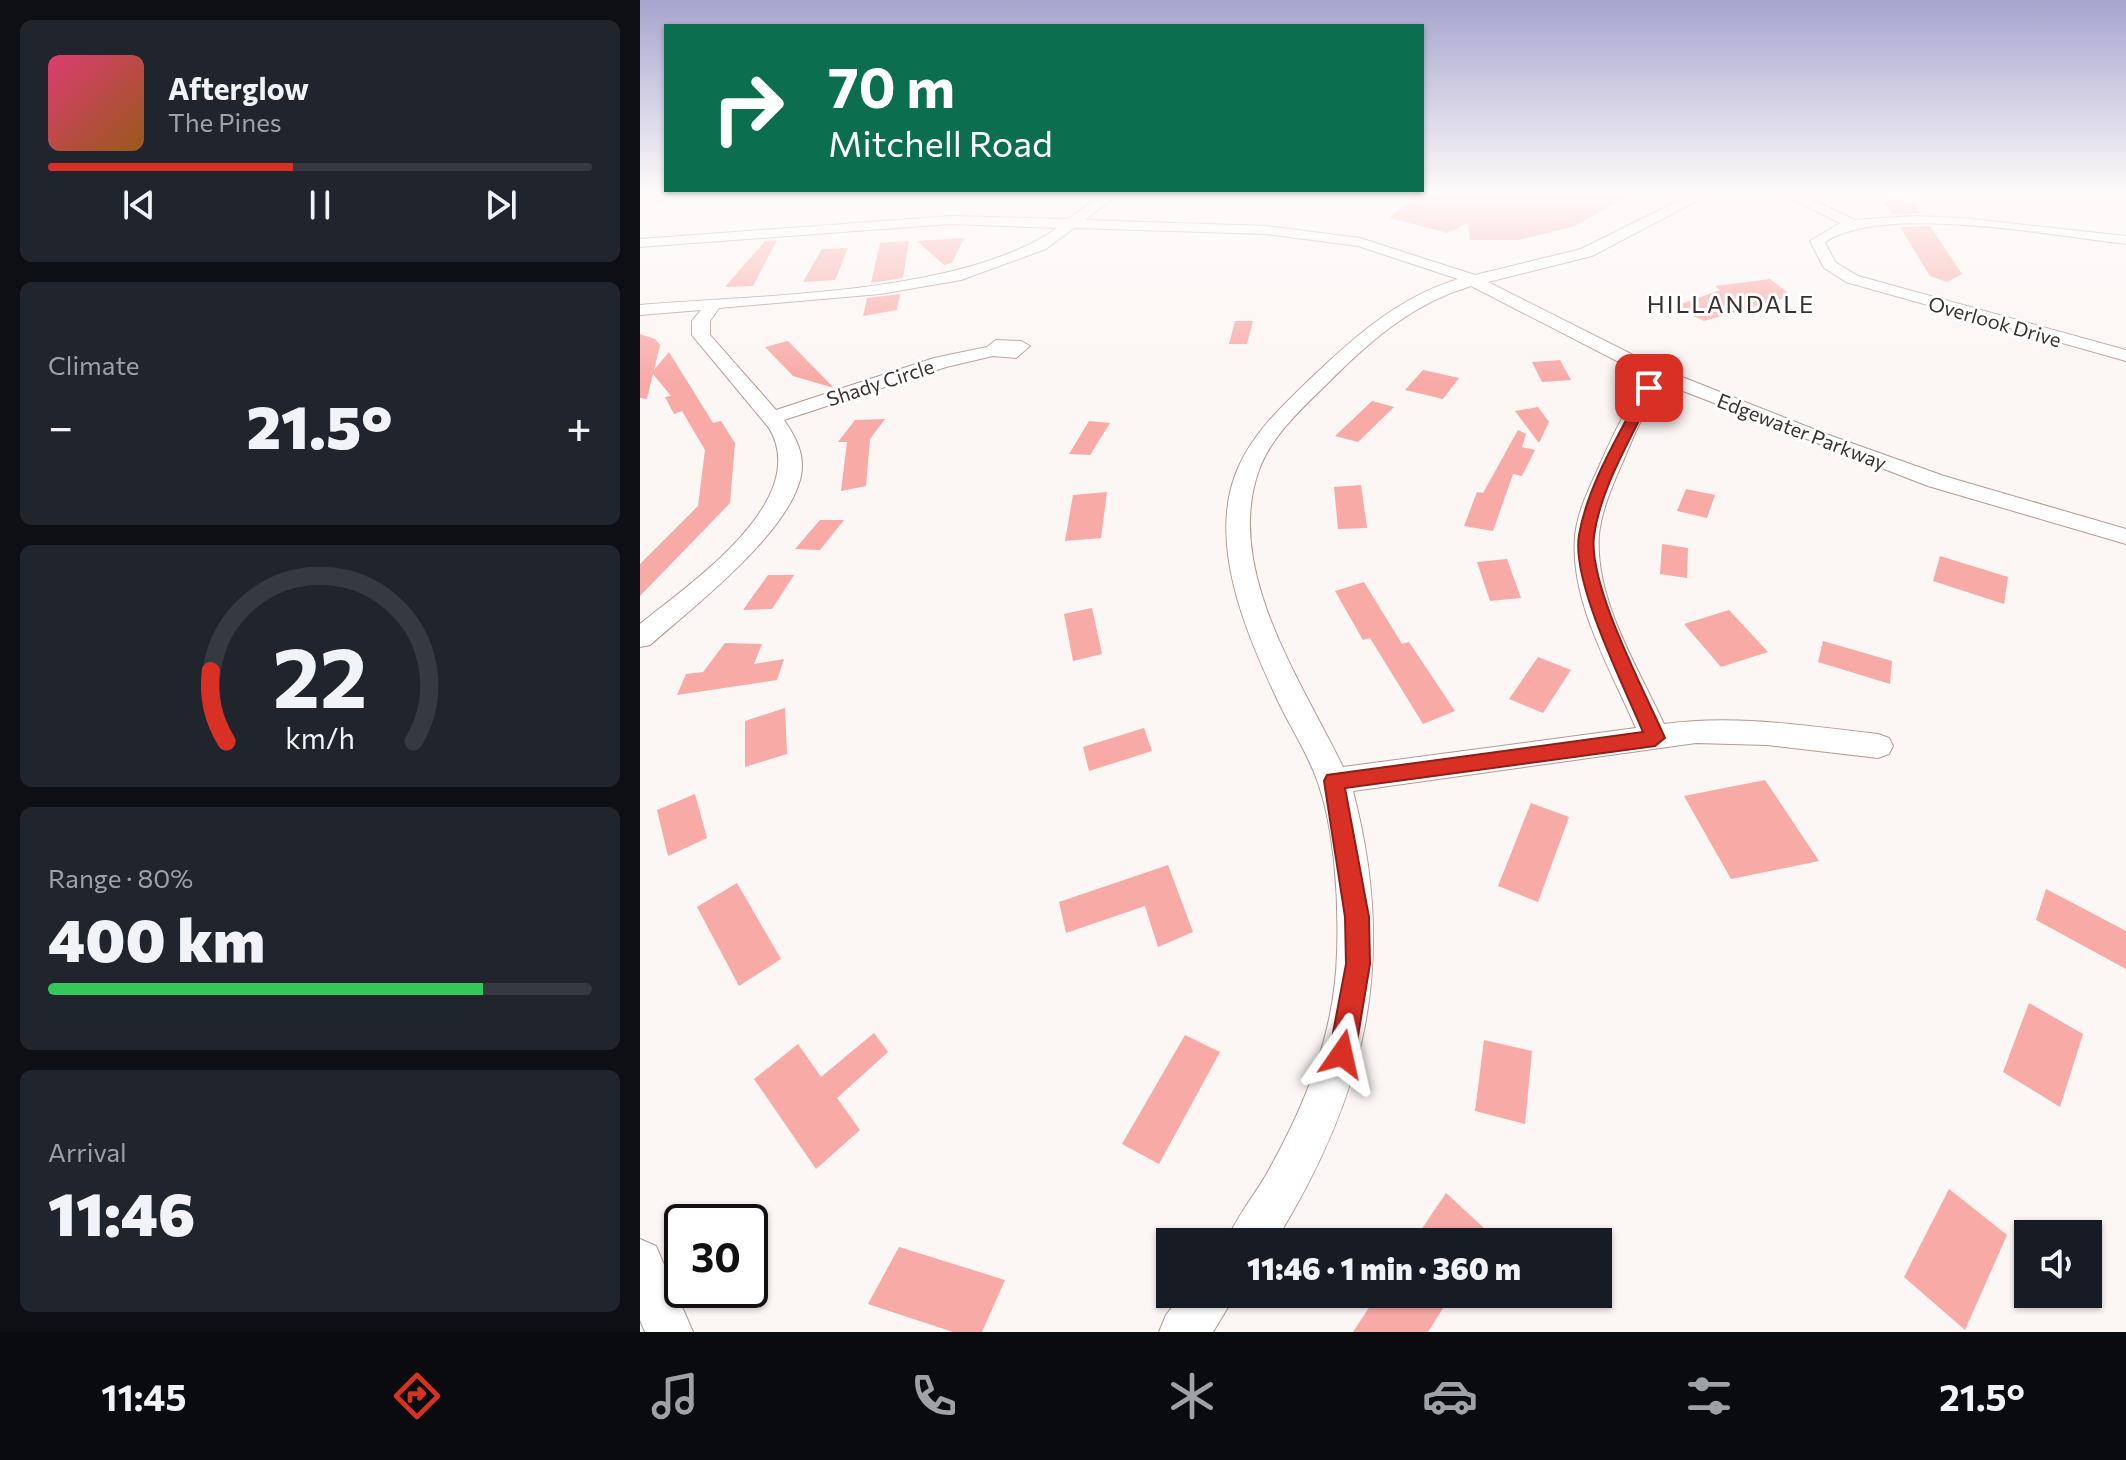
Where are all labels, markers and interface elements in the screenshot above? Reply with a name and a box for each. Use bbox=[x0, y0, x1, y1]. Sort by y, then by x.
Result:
text: 70 m bbox=[828, 51, 955, 120]
icon: right bbox=[696, 56, 800, 160]
text: Afterglow bbox=[168, 69, 309, 106]
text: The Pines bbox=[168, 106, 282, 137]
text: Mitchell Road bbox=[828, 120, 1053, 164]
icon: previous bbox=[117, 183, 161, 227]
icon: pause bbox=[298, 183, 342, 227]
icon: next bbox=[479, 183, 523, 227]
district label: HILLANDALE bbox=[1647, 289, 1815, 318]
street label: Overlook Drive bbox=[1926, 291, 2064, 351]
text: Climate bbox=[48, 349, 140, 380]
street label: Shady Circle bbox=[823, 353, 937, 411]
pin bbox=[1615, 354, 1683, 422]
icon: arrive bbox=[1627, 366, 1671, 410]
text: 21.5° bbox=[246, 388, 393, 461]
street label: Edgewater Parkway bbox=[1714, 388, 1890, 474]
text: − bbox=[48, 398, 73, 452]
text: + bbox=[566, 398, 592, 452]
text: 22 bbox=[273, 623, 367, 725]
text: km/h bbox=[285, 720, 355, 755]
text: Range · 80% bbox=[48, 862, 193, 893]
text: 400 km bbox=[48, 901, 265, 974]
position arrow bbox=[1300, 1012, 1384, 1096]
text: Arrival bbox=[48, 1136, 127, 1167]
text: 11:46 bbox=[48, 1175, 195, 1248]
speed limit sign: 30 bbox=[664, 1204, 768, 1308]
map controls bbox=[2014, 1220, 2102, 1308]
button: sound bbox=[2014, 1220, 2102, 1308]
text: 11:46 · 1 min · 360 m bbox=[1247, 1249, 1521, 1286]
icon: directions bbox=[389, 1368, 445, 1424]
icon: music bbox=[647, 1368, 703, 1424]
icon: phone bbox=[906, 1368, 962, 1424]
icon: climate bbox=[1164, 1368, 1220, 1424]
icon: car bbox=[1422, 1368, 1478, 1424]
icon: filters bbox=[1681, 1368, 1737, 1424]
text: 11:45 bbox=[101, 1374, 186, 1418]
text: 21.5° bbox=[1939, 1374, 2025, 1418]

